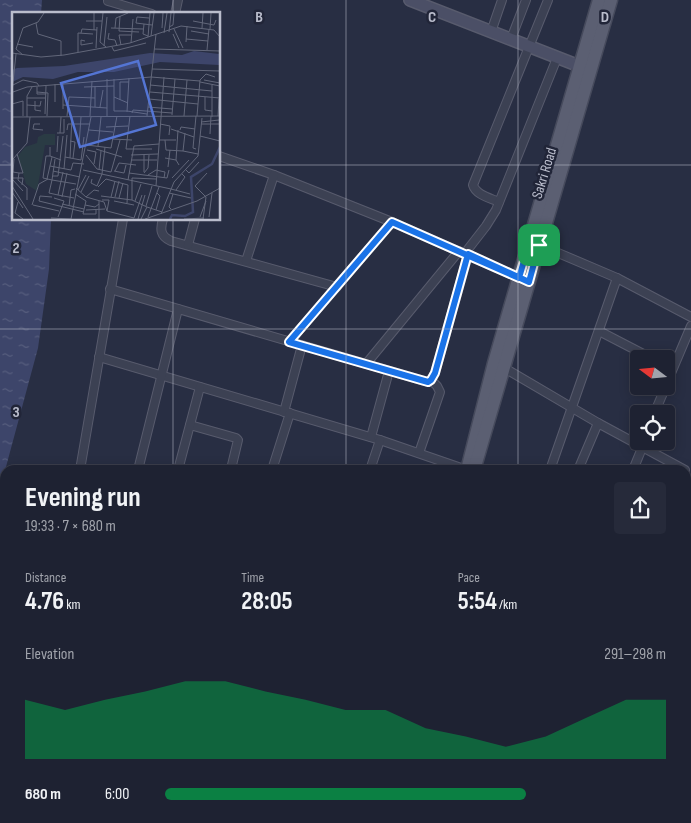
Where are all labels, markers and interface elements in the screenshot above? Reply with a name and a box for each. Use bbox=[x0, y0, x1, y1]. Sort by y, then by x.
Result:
text: B bbox=[255, 8, 263, 27]
text: C bbox=[428, 8, 436, 27]
text: D bbox=[601, 8, 609, 27]
inset map bbox=[12, 12, 220, 220]
street label: Sakri Road bbox=[528, 145, 561, 201]
pin bbox=[518, 224, 560, 266]
icon: arrive bbox=[525, 231, 553, 259]
text: 2 bbox=[12, 239, 20, 258]
north arrow bbox=[630, 350, 675, 395]
map controls bbox=[630, 350, 675, 450]
text: 3 bbox=[12, 403, 20, 422]
button: locate bbox=[630, 405, 675, 450]
text: Evening run bbox=[25, 481, 141, 514]
button: share bbox=[614, 482, 666, 534]
text: 19:33 · 7 × 680 m bbox=[25, 517, 116, 536]
text: Distance bbox=[25, 569, 66, 586]
text: Time bbox=[241, 569, 264, 586]
text: Pace bbox=[458, 569, 480, 586]
text: 4.76 bbox=[25, 586, 64, 617]
text: 28:05 bbox=[241, 586, 293, 617]
text: 5:54 bbox=[458, 586, 497, 617]
text: km bbox=[64, 596, 81, 613]
text: /km bbox=[497, 596, 517, 613]
text: Elevation bbox=[25, 645, 74, 664]
text: 291–298 m bbox=[604, 645, 666, 664]
text: 680 m bbox=[25, 785, 61, 804]
text: 6:00 bbox=[105, 785, 129, 804]

